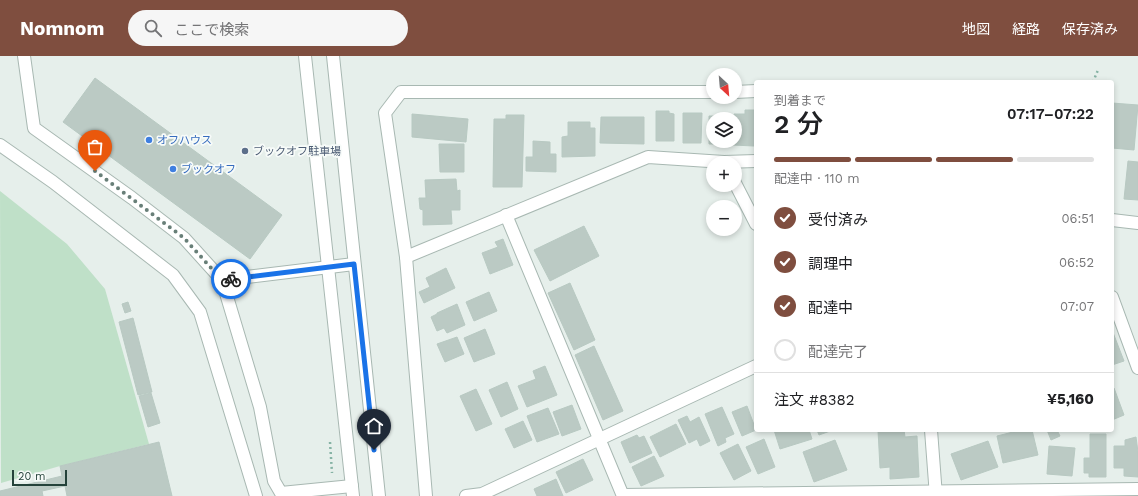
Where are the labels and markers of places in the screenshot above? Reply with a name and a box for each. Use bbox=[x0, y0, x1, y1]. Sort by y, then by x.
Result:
pin bbox=[78, 130, 112, 171]
place label: オフハウス bbox=[157, 134, 212, 147]
marker: オフハウス bbox=[144, 135, 154, 145]
place label: ブックオフ駐車場 bbox=[253, 145, 341, 158]
marker: ブックオフ駐車場 bbox=[240, 146, 250, 156]
place label: ブックオフ bbox=[181, 163, 236, 176]
marker: ブックオフ bbox=[168, 164, 178, 174]
pin bbox=[357, 409, 391, 450]

